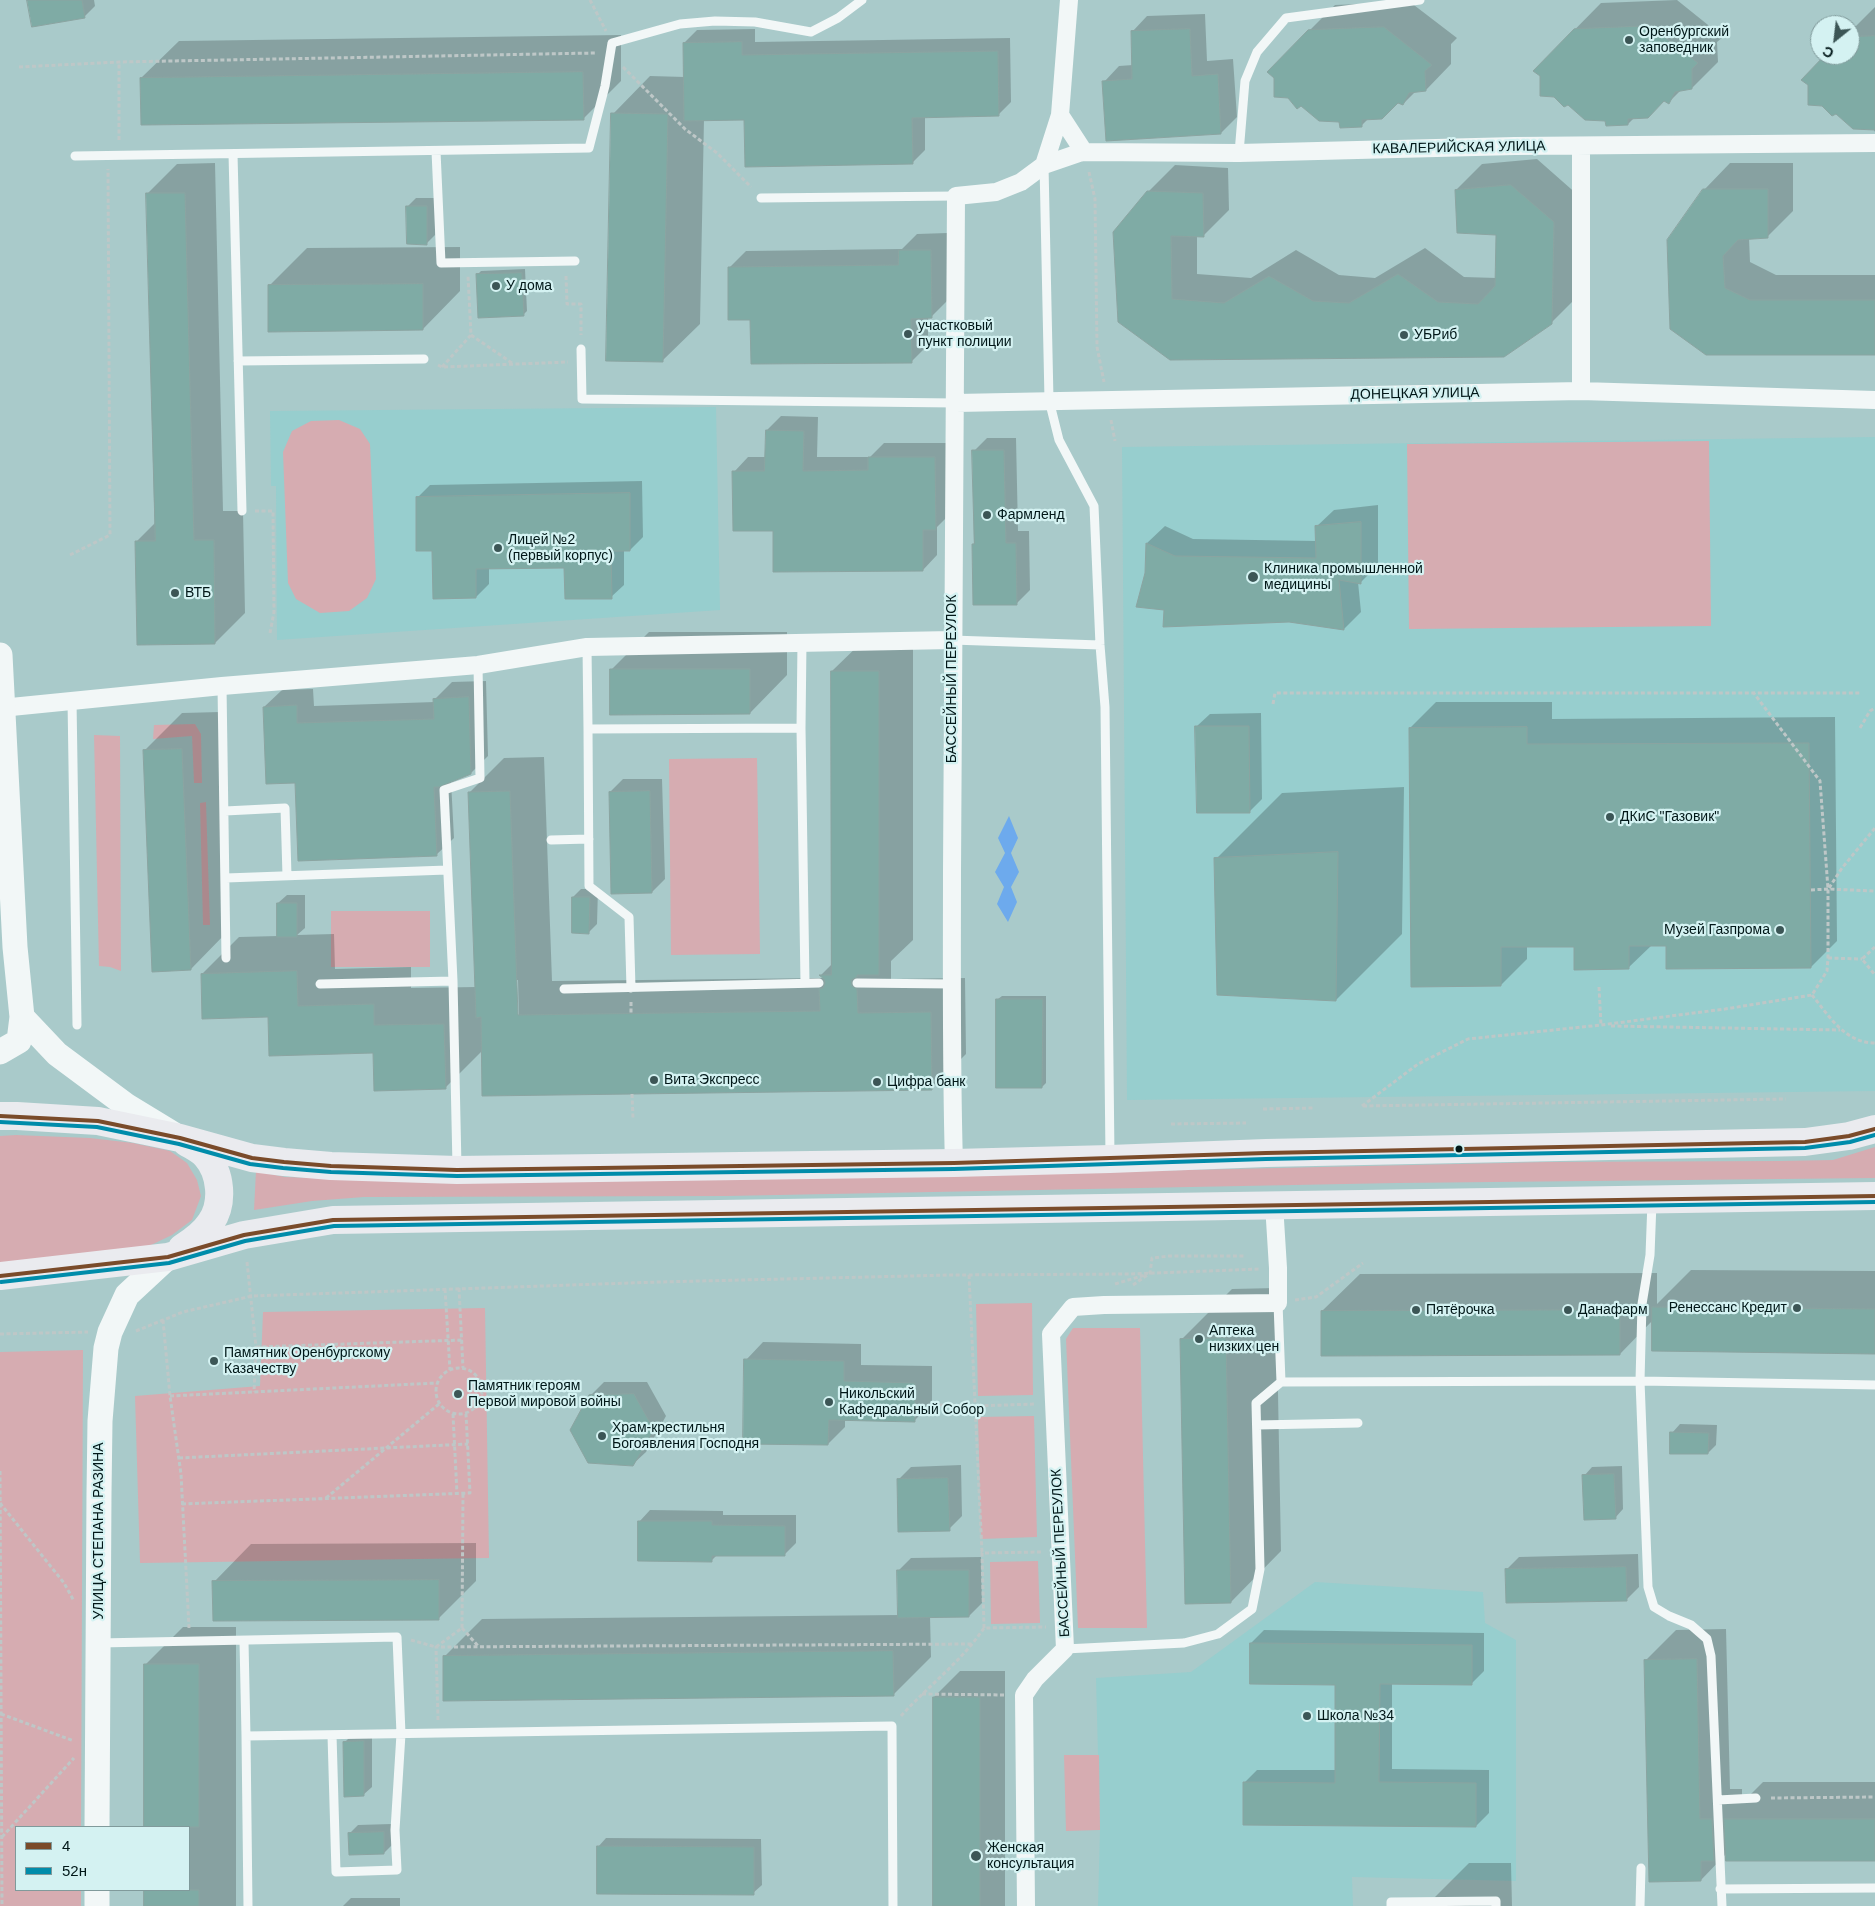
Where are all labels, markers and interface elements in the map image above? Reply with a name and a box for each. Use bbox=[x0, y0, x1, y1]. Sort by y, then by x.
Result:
north arrow bbox=[1810, 15, 1860, 65]
place label: Оренбургский заповедник bbox=[1639, 24, 1729, 56]
marker: Оренбургский заповедник bbox=[1623, 34, 1635, 46]
text: С bbox=[1820, 43, 1837, 62]
street label: КАВАЛЕРИЙСКАЯ УЛИЦА bbox=[1372, 138, 1546, 158]
place label: У дома bbox=[506, 278, 552, 294]
marker: У дома bbox=[490, 280, 502, 292]
place label: участковый пункт полиции bbox=[918, 318, 1012, 351]
place label: УБРиб bbox=[1414, 327, 1457, 343]
marker: участковый пункт полиции bbox=[902, 328, 914, 340]
marker: УБРиб bbox=[1398, 329, 1410, 341]
street label: ДОНЕЦКАЯ УЛИЦА bbox=[1350, 384, 1480, 404]
place label: Фармленд bbox=[997, 507, 1065, 523]
marker: Фармленд bbox=[981, 509, 993, 521]
place label: Лицей №2 (первый корпус) bbox=[508, 532, 613, 564]
marker: Лицей №2 (первый корпус) bbox=[492, 542, 504, 554]
place label: Клиника промышленной медицины bbox=[1264, 561, 1423, 594]
marker: Клиника промышленной медицины bbox=[1246, 570, 1260, 584]
place label: ВТБ bbox=[185, 585, 211, 601]
marker: ВТБ bbox=[169, 587, 181, 599]
street label: БАССЕЙНЫЙ ПЕРЕУЛОК bbox=[944, 595, 960, 763]
place label: ДКиC "Газовик" bbox=[1620, 809, 1719, 825]
marker: ДКиC "Газовик" bbox=[1604, 811, 1616, 823]
place label: Музей Газпрома bbox=[1664, 922, 1770, 938]
marker: Музей Газпрома bbox=[1774, 924, 1786, 936]
place label: Вита Экспресс bbox=[664, 1072, 760, 1088]
marker: Вита Экспресс bbox=[648, 1074, 660, 1086]
place label: Цифра банк bbox=[887, 1074, 965, 1090]
marker: Цифра банк bbox=[871, 1076, 883, 1088]
unlabelled marker bbox=[1454, 1144, 1464, 1154]
place label: Ренессанс Кредит bbox=[1669, 1300, 1787, 1316]
place label: Пятёрочка bbox=[1426, 1302, 1495, 1318]
place label: Данафарм bbox=[1578, 1302, 1648, 1318]
marker: Ренессанс Кредит bbox=[1791, 1302, 1803, 1314]
marker: Пятёрочка bbox=[1410, 1304, 1422, 1316]
marker: Данафарм bbox=[1562, 1304, 1574, 1316]
place label: Аптека низких цен bbox=[1209, 1323, 1279, 1355]
marker: Аптека низких цен bbox=[1193, 1333, 1205, 1345]
place label: Памятник Оренбургскому Казачеству bbox=[224, 1345, 390, 1378]
marker: Памятник Оренбургскому Казачеству bbox=[208, 1355, 220, 1367]
place label: Памятник героям Первой мировой войны bbox=[468, 1378, 621, 1410]
place label: Никольский Кафедральный Собор bbox=[839, 1386, 984, 1418]
marker: Памятник героям Первой мировой войны bbox=[452, 1388, 464, 1400]
marker: Никольский Кафедральный Собор bbox=[823, 1396, 835, 1408]
place label: Храм-крестильня Богоявления Господня bbox=[612, 1420, 759, 1452]
marker: Храм-крестильня Богоявления Господня bbox=[596, 1430, 608, 1442]
street label: УЛИЦА СТЕПАНА РАЗИНА bbox=[91, 1442, 107, 1620]
street label: БАССЕЙНЫЙ ПЕРЕУЛОК bbox=[1048, 1468, 1074, 1638]
place label: Школа №34 bbox=[1317, 1708, 1394, 1724]
marker: Школа №34 bbox=[1301, 1710, 1313, 1722]
legend bbox=[15, 1826, 190, 1891]
text: 4 bbox=[62, 1837, 70, 1854]
place label: Женская консультация bbox=[987, 1840, 1074, 1872]
marker: Женская консультация bbox=[969, 1849, 983, 1863]
text: 52н bbox=[62, 1862, 87, 1879]

